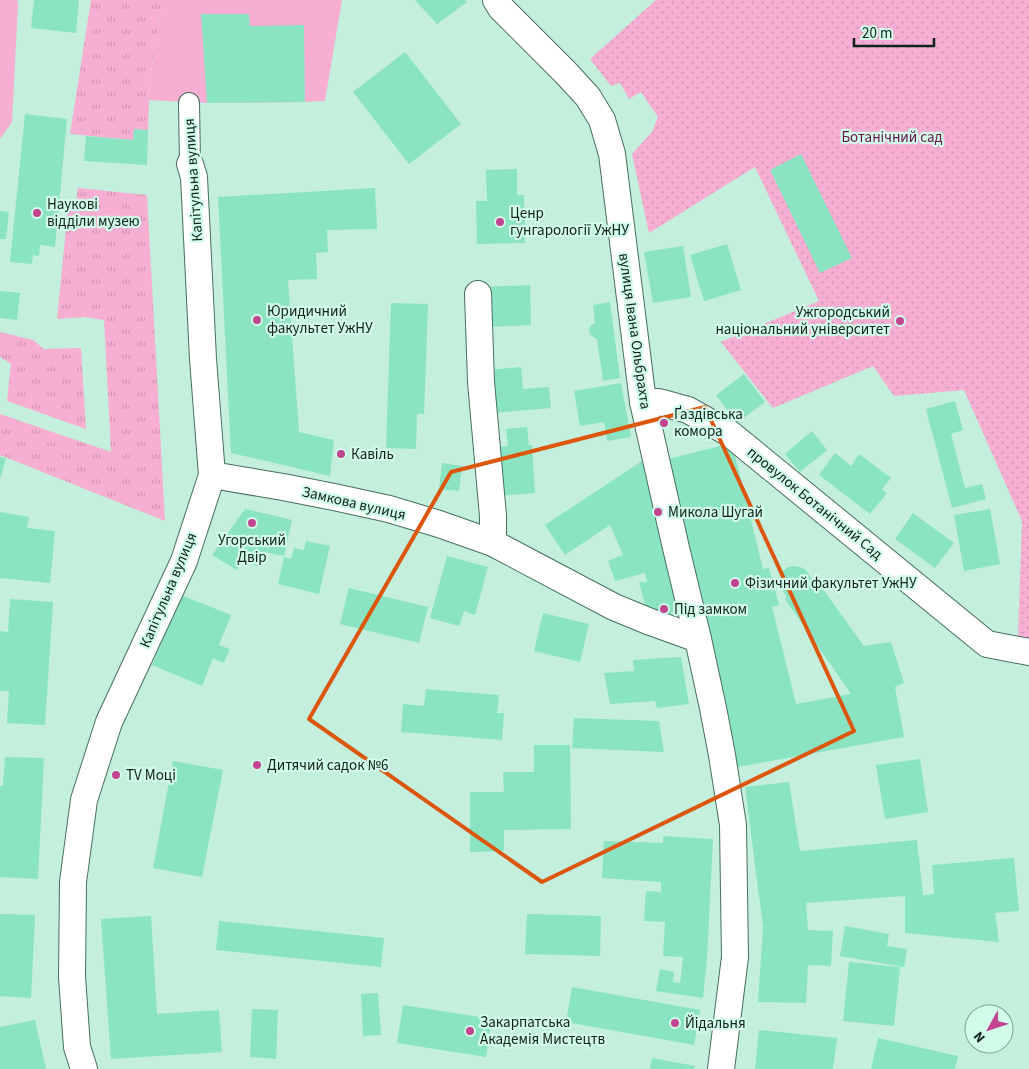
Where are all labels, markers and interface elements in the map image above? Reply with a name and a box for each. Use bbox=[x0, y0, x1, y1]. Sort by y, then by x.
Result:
scale bar bbox=[854, 15, 934, 47]
text: 20 m bbox=[862, 23, 892, 44]
street label: Капітульна вулиця bbox=[179, 118, 208, 242]
park label: Ботанічний сад bbox=[841, 127, 943, 148]
place label: Наукові відділи музею bbox=[47, 194, 140, 232]
place label: Ценр гунгарології УжНУ bbox=[510, 203, 629, 241]
marker: Наукові відділи музею bbox=[31, 207, 43, 219]
marker: Ценр гунгарології УжНУ bbox=[494, 216, 506, 228]
street label: вулиця Івана Ольбрахта bbox=[613, 252, 656, 411]
place label: Юридичний факультет УжНУ bbox=[267, 301, 373, 339]
place label: Ужгородський національний університет bbox=[715, 302, 890, 340]
marker: Юридичний факультет УжНУ bbox=[251, 314, 263, 326]
marker: Ужгородський національний університет bbox=[894, 315, 906, 327]
place label: Ґаздівська комора bbox=[674, 404, 743, 442]
marker: Ґаздівська комора bbox=[658, 417, 670, 429]
street label: провулок Ботанічний Сад bbox=[743, 442, 887, 565]
place label: Кавіль bbox=[351, 444, 394, 465]
marker: Кавіль bbox=[335, 448, 347, 460]
street label: Замкова вулиця bbox=[300, 481, 408, 526]
place label: Микола Шугай bbox=[668, 502, 763, 523]
marker: Микола Шугай bbox=[652, 506, 664, 518]
marker: Угорський Двір bbox=[246, 517, 258, 529]
street label: Капітульна вулиця bbox=[135, 529, 202, 651]
place label: Угорський Двір bbox=[218, 530, 286, 568]
place label: Фізичний факультет УжНУ bbox=[745, 573, 917, 594]
marker: Фізичний факультет УжНУ bbox=[729, 577, 741, 589]
place label: Під замком bbox=[674, 599, 747, 620]
marker: Під замком bbox=[658, 603, 670, 615]
place label: Дитячий садок №6 bbox=[267, 755, 389, 776]
marker: Дитячий садок №6 bbox=[251, 759, 263, 771]
place label: TV Моці bbox=[126, 765, 176, 786]
marker: TV Моці bbox=[110, 769, 122, 781]
north arrow bbox=[964, 1004, 1014, 1054]
place label: Закарпатська Академія Мистецтв bbox=[480, 1012, 606, 1050]
place label: Йідальня bbox=[685, 1013, 746, 1034]
marker: Йідальня bbox=[669, 1017, 681, 1029]
marker: Закарпатська Академія Мистецтв bbox=[464, 1025, 476, 1037]
text: N bbox=[969, 1027, 990, 1047]

